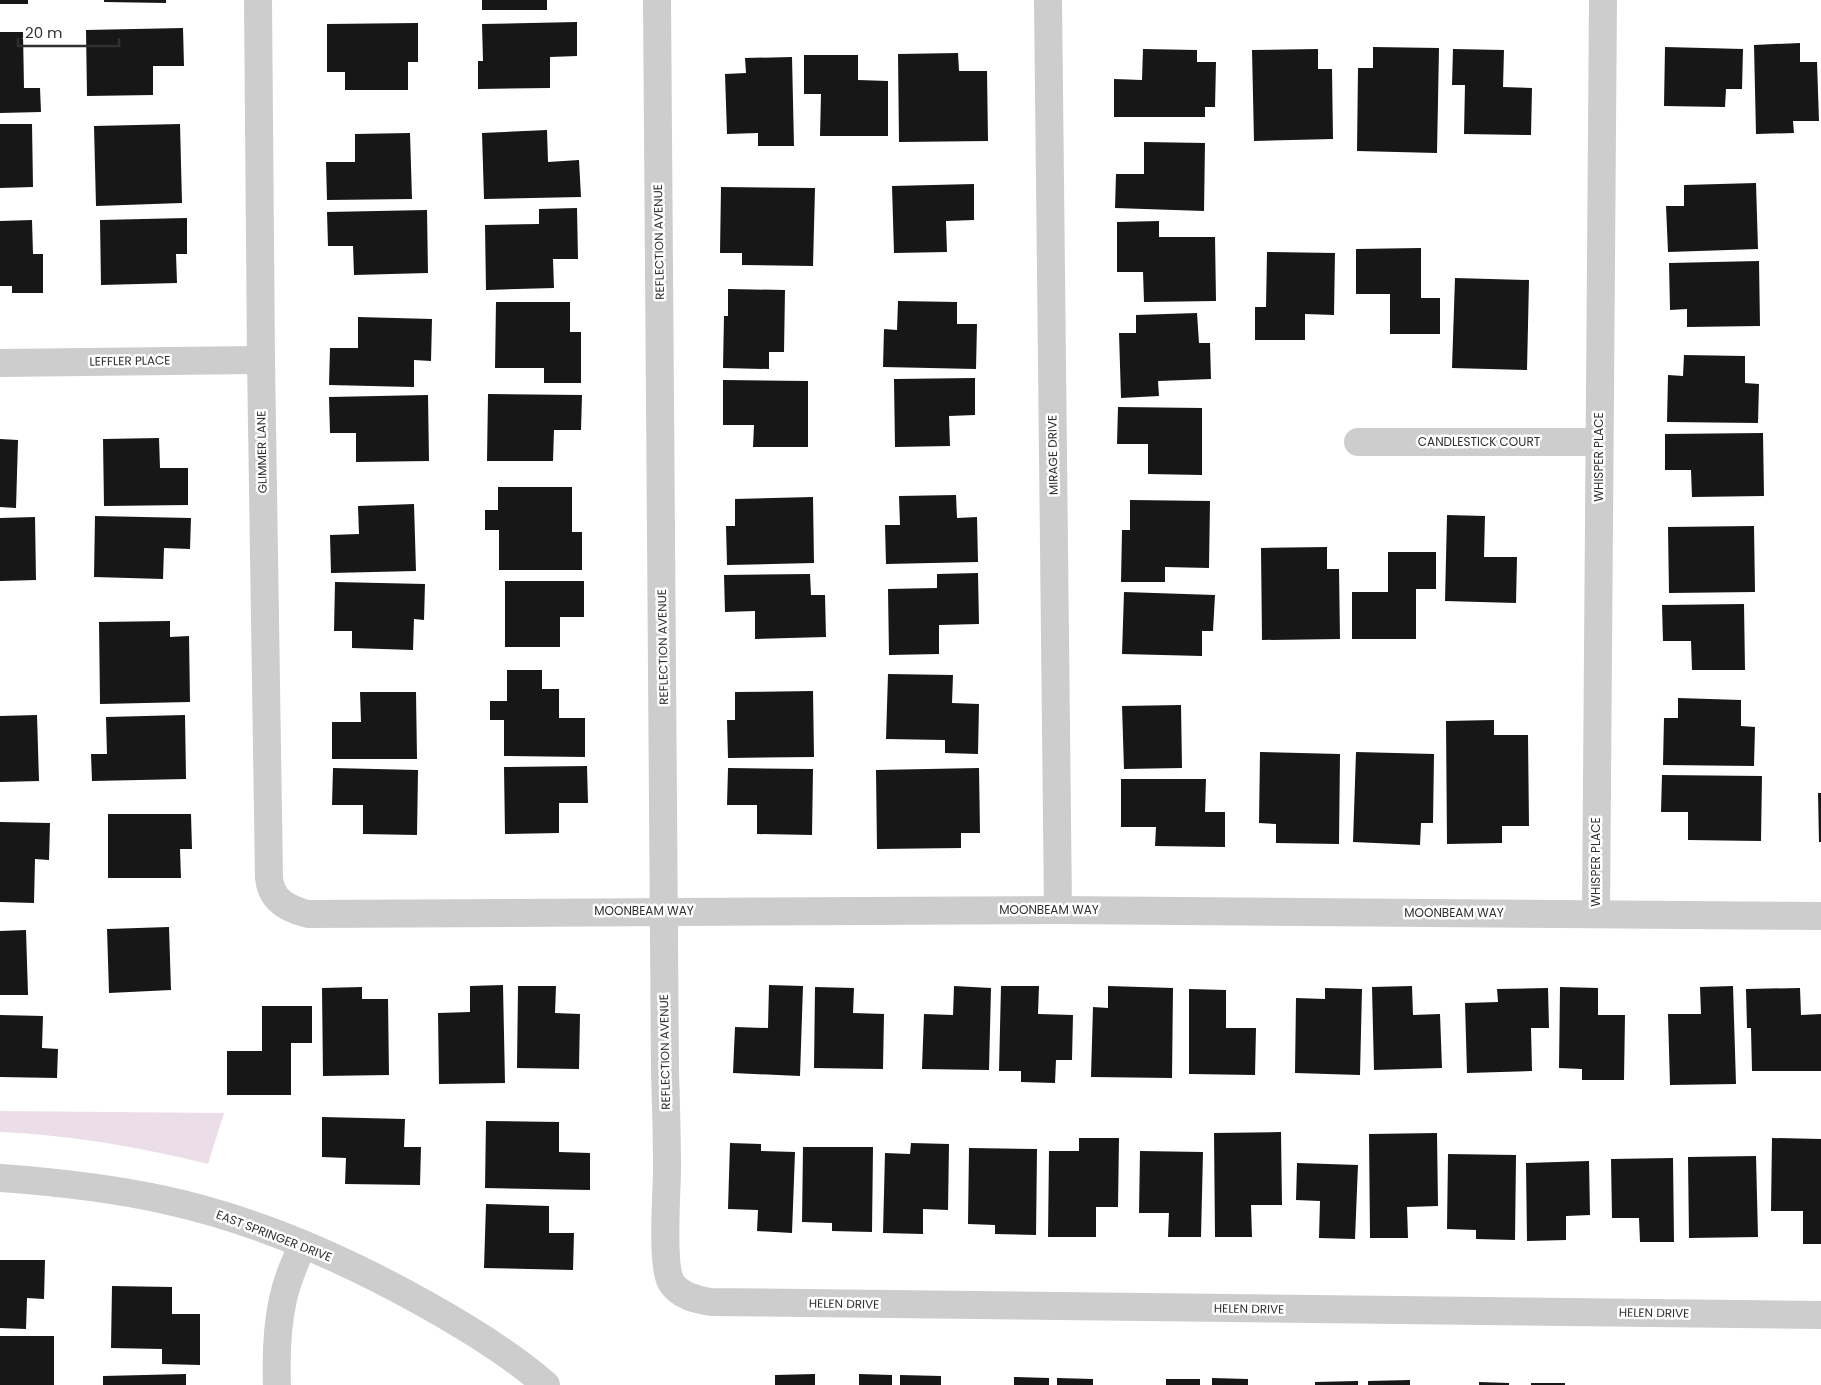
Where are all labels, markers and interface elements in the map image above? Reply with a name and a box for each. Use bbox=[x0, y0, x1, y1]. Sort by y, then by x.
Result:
scale bar bbox=[18, 15, 119, 47]
text: 20 m bbox=[25, 22, 63, 43]
street label: REFLECTION AVENUE bbox=[649, 184, 668, 300]
street label: LEFFLER PLACE bbox=[89, 351, 171, 370]
street label: GLIMMER LANE bbox=[252, 411, 271, 493]
street label: WHISPER PLACE bbox=[1590, 412, 1607, 502]
street label: MIRAGE DRIVE bbox=[1043, 415, 1062, 495]
street label: CANDLESTICK COURT bbox=[1418, 433, 1541, 450]
street label: REFLECTION AVENUE bbox=[653, 589, 672, 705]
street label: WHISPER PLACE bbox=[1587, 817, 1604, 907]
street label: MOONBEAM WAY bbox=[999, 901, 1099, 918]
street label: MOONBEAM WAY bbox=[594, 902, 694, 919]
street label: MOONBEAM WAY bbox=[1404, 904, 1504, 921]
street label: REFLECTION AVENUE bbox=[655, 994, 674, 1110]
street label: EAST SPRINGER DRIVE bbox=[214, 1206, 334, 1265]
street label: HELEN DRIVE bbox=[809, 1294, 879, 1313]
street label: HELEN DRIVE bbox=[1214, 1299, 1284, 1318]
street label: HELEN DRIVE bbox=[1619, 1303, 1689, 1322]

